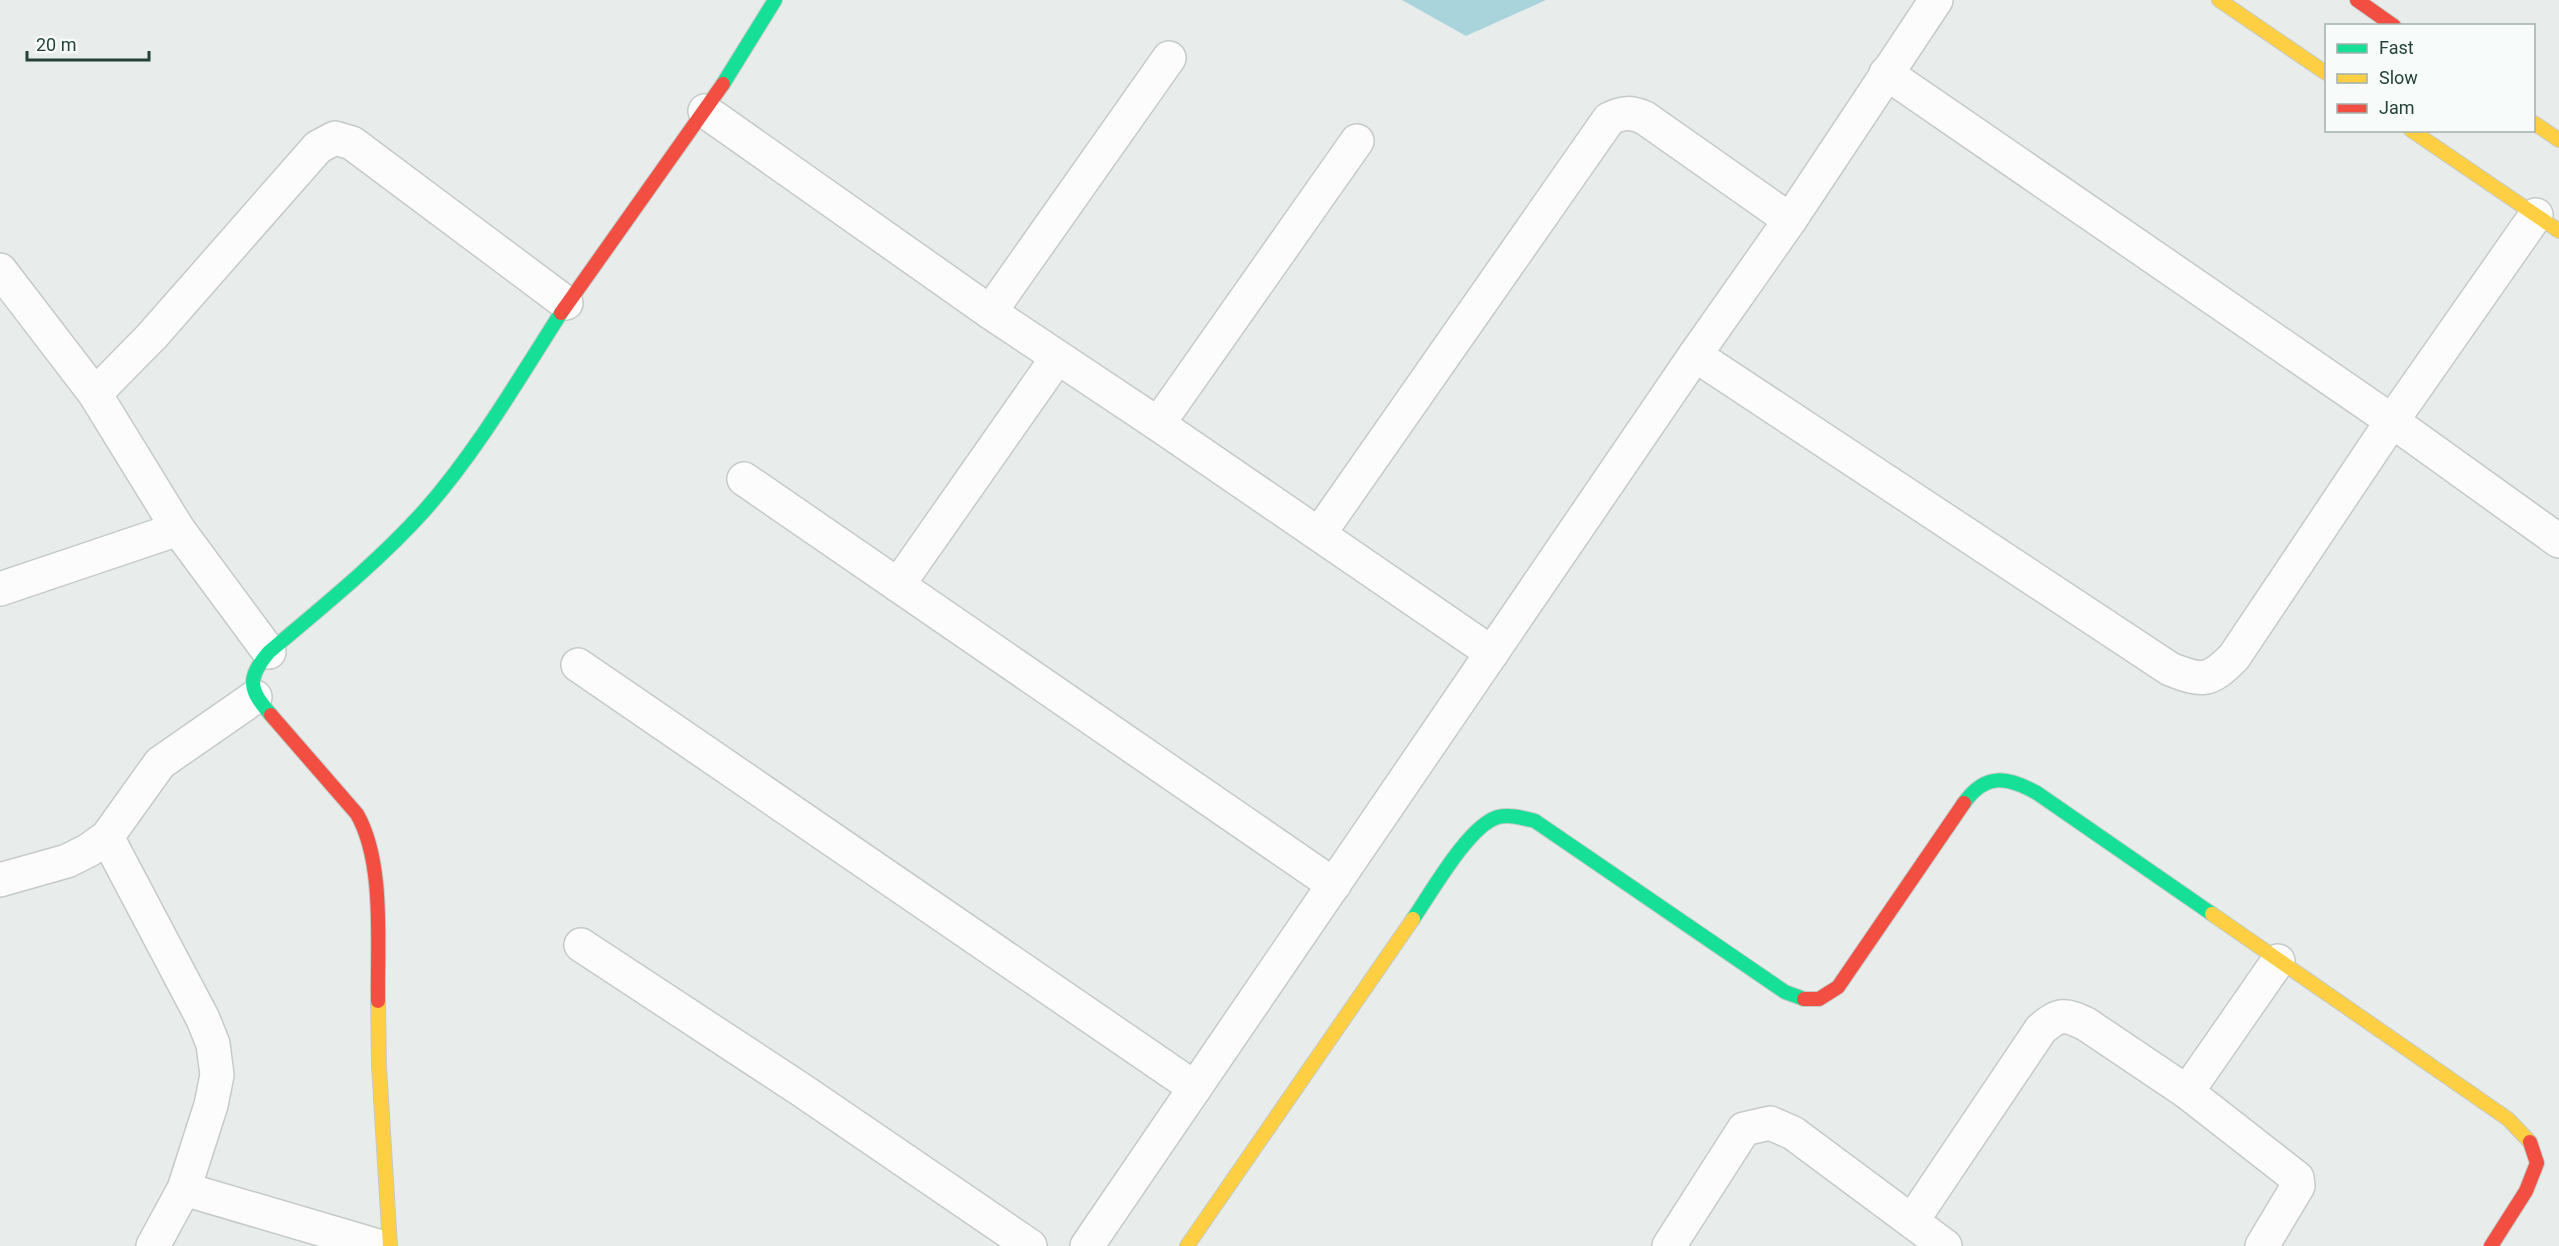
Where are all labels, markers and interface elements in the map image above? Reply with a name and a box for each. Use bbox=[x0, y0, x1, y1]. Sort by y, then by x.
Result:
scale bar bbox=[27, 24, 148, 62]
legend bbox=[2325, 24, 2535, 132]
text: 20 m bbox=[36, 34, 76, 55]
text: Fast bbox=[2379, 37, 2414, 58]
text: Slow bbox=[2379, 67, 2418, 88]
text: Jam bbox=[2379, 97, 2415, 118]

